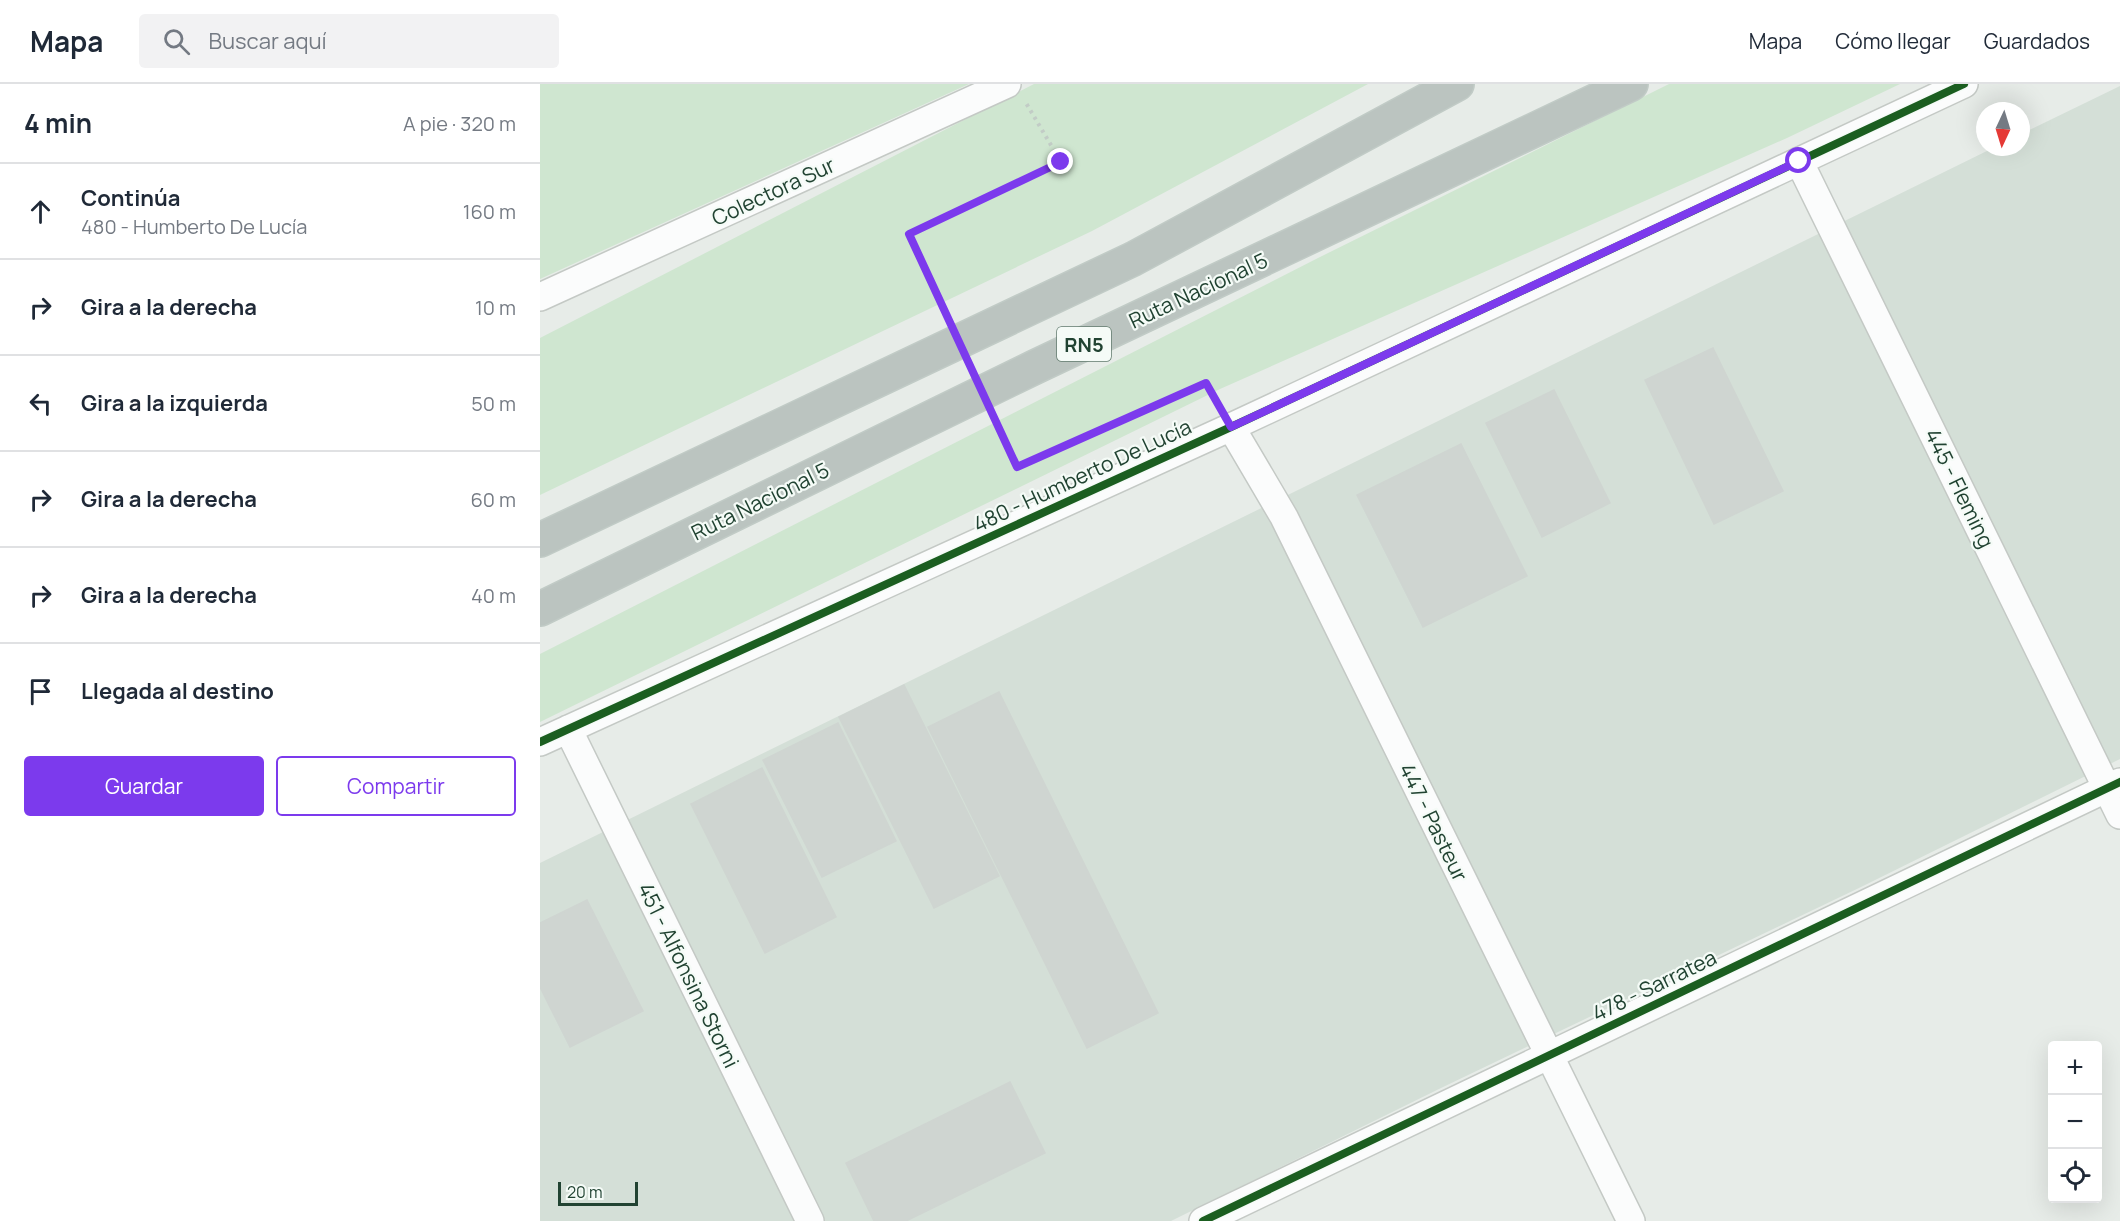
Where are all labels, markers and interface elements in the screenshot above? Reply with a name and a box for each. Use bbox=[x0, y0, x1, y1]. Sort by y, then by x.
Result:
search box bbox=[139, 14, 559, 68]
text: Mapa bbox=[30, 22, 103, 60]
icon: search bbox=[160, 25, 193, 58]
text: Buscar aquí bbox=[208, 26, 327, 56]
text: Mapa bbox=[1749, 27, 1802, 55]
text: Cómo llegar bbox=[1835, 27, 1951, 55]
text: Guardados bbox=[1984, 27, 2090, 55]
north arrow bbox=[1976, 102, 2030, 156]
text: 4 min bbox=[24, 105, 92, 141]
text: A pie · 320 m bbox=[403, 110, 516, 137]
route start bbox=[1785, 147, 1811, 173]
route end bbox=[1047, 148, 1073, 174]
street label: Colectora Sur bbox=[707, 150, 839, 232]
text: Continúa bbox=[81, 183, 181, 213]
icon: ahead bbox=[24, 195, 57, 228]
text: 160 m bbox=[463, 198, 516, 225]
text: 480 - Humberto De Lucía bbox=[81, 213, 307, 240]
street label: Ruta Nacional 5 bbox=[1124, 246, 1272, 334]
icon: right bbox=[24, 291, 57, 324]
text: Gira a la derecha bbox=[81, 292, 257, 322]
text: 10 m bbox=[475, 294, 516, 321]
road number: RN5 bbox=[1057, 327, 1111, 361]
icon: left bbox=[24, 387, 57, 420]
text: Gira a la izquierda bbox=[81, 388, 268, 418]
text: 50 m bbox=[471, 390, 516, 417]
street label: 480 - Humberto De Lucía bbox=[968, 412, 1196, 538]
street label: 445 - Fleming bbox=[1919, 424, 2001, 552]
street label: Ruta Nacional 5 bbox=[686, 456, 834, 546]
icon: right bbox=[24, 483, 57, 516]
text: Gira a la derecha bbox=[81, 484, 257, 514]
text: 60 m bbox=[470, 486, 516, 513]
icon: right bbox=[24, 579, 57, 612]
text: Gira a la derecha bbox=[81, 580, 257, 610]
text: 40 m bbox=[471, 582, 516, 609]
icon: arrive bbox=[24, 675, 57, 708]
text: Llegada al destino bbox=[81, 676, 274, 706]
button: Guardar bbox=[24, 756, 264, 816]
button: Compartir bbox=[276, 756, 516, 816]
street label: 447 - Pasteur bbox=[1393, 758, 1475, 886]
street label: 451 - Alfonsina Storni bbox=[632, 878, 746, 1072]
street label: 478 - Sarratea bbox=[1587, 943, 1721, 1027]
map controls bbox=[2048, 1041, 2102, 1203]
button: + bbox=[2048, 1041, 2102, 1095]
button: − bbox=[2048, 1095, 2102, 1149]
button: locate bbox=[2048, 1149, 2102, 1203]
scale bar bbox=[558, 1179, 638, 1206]
text: 20 m bbox=[567, 1181, 603, 1203]

